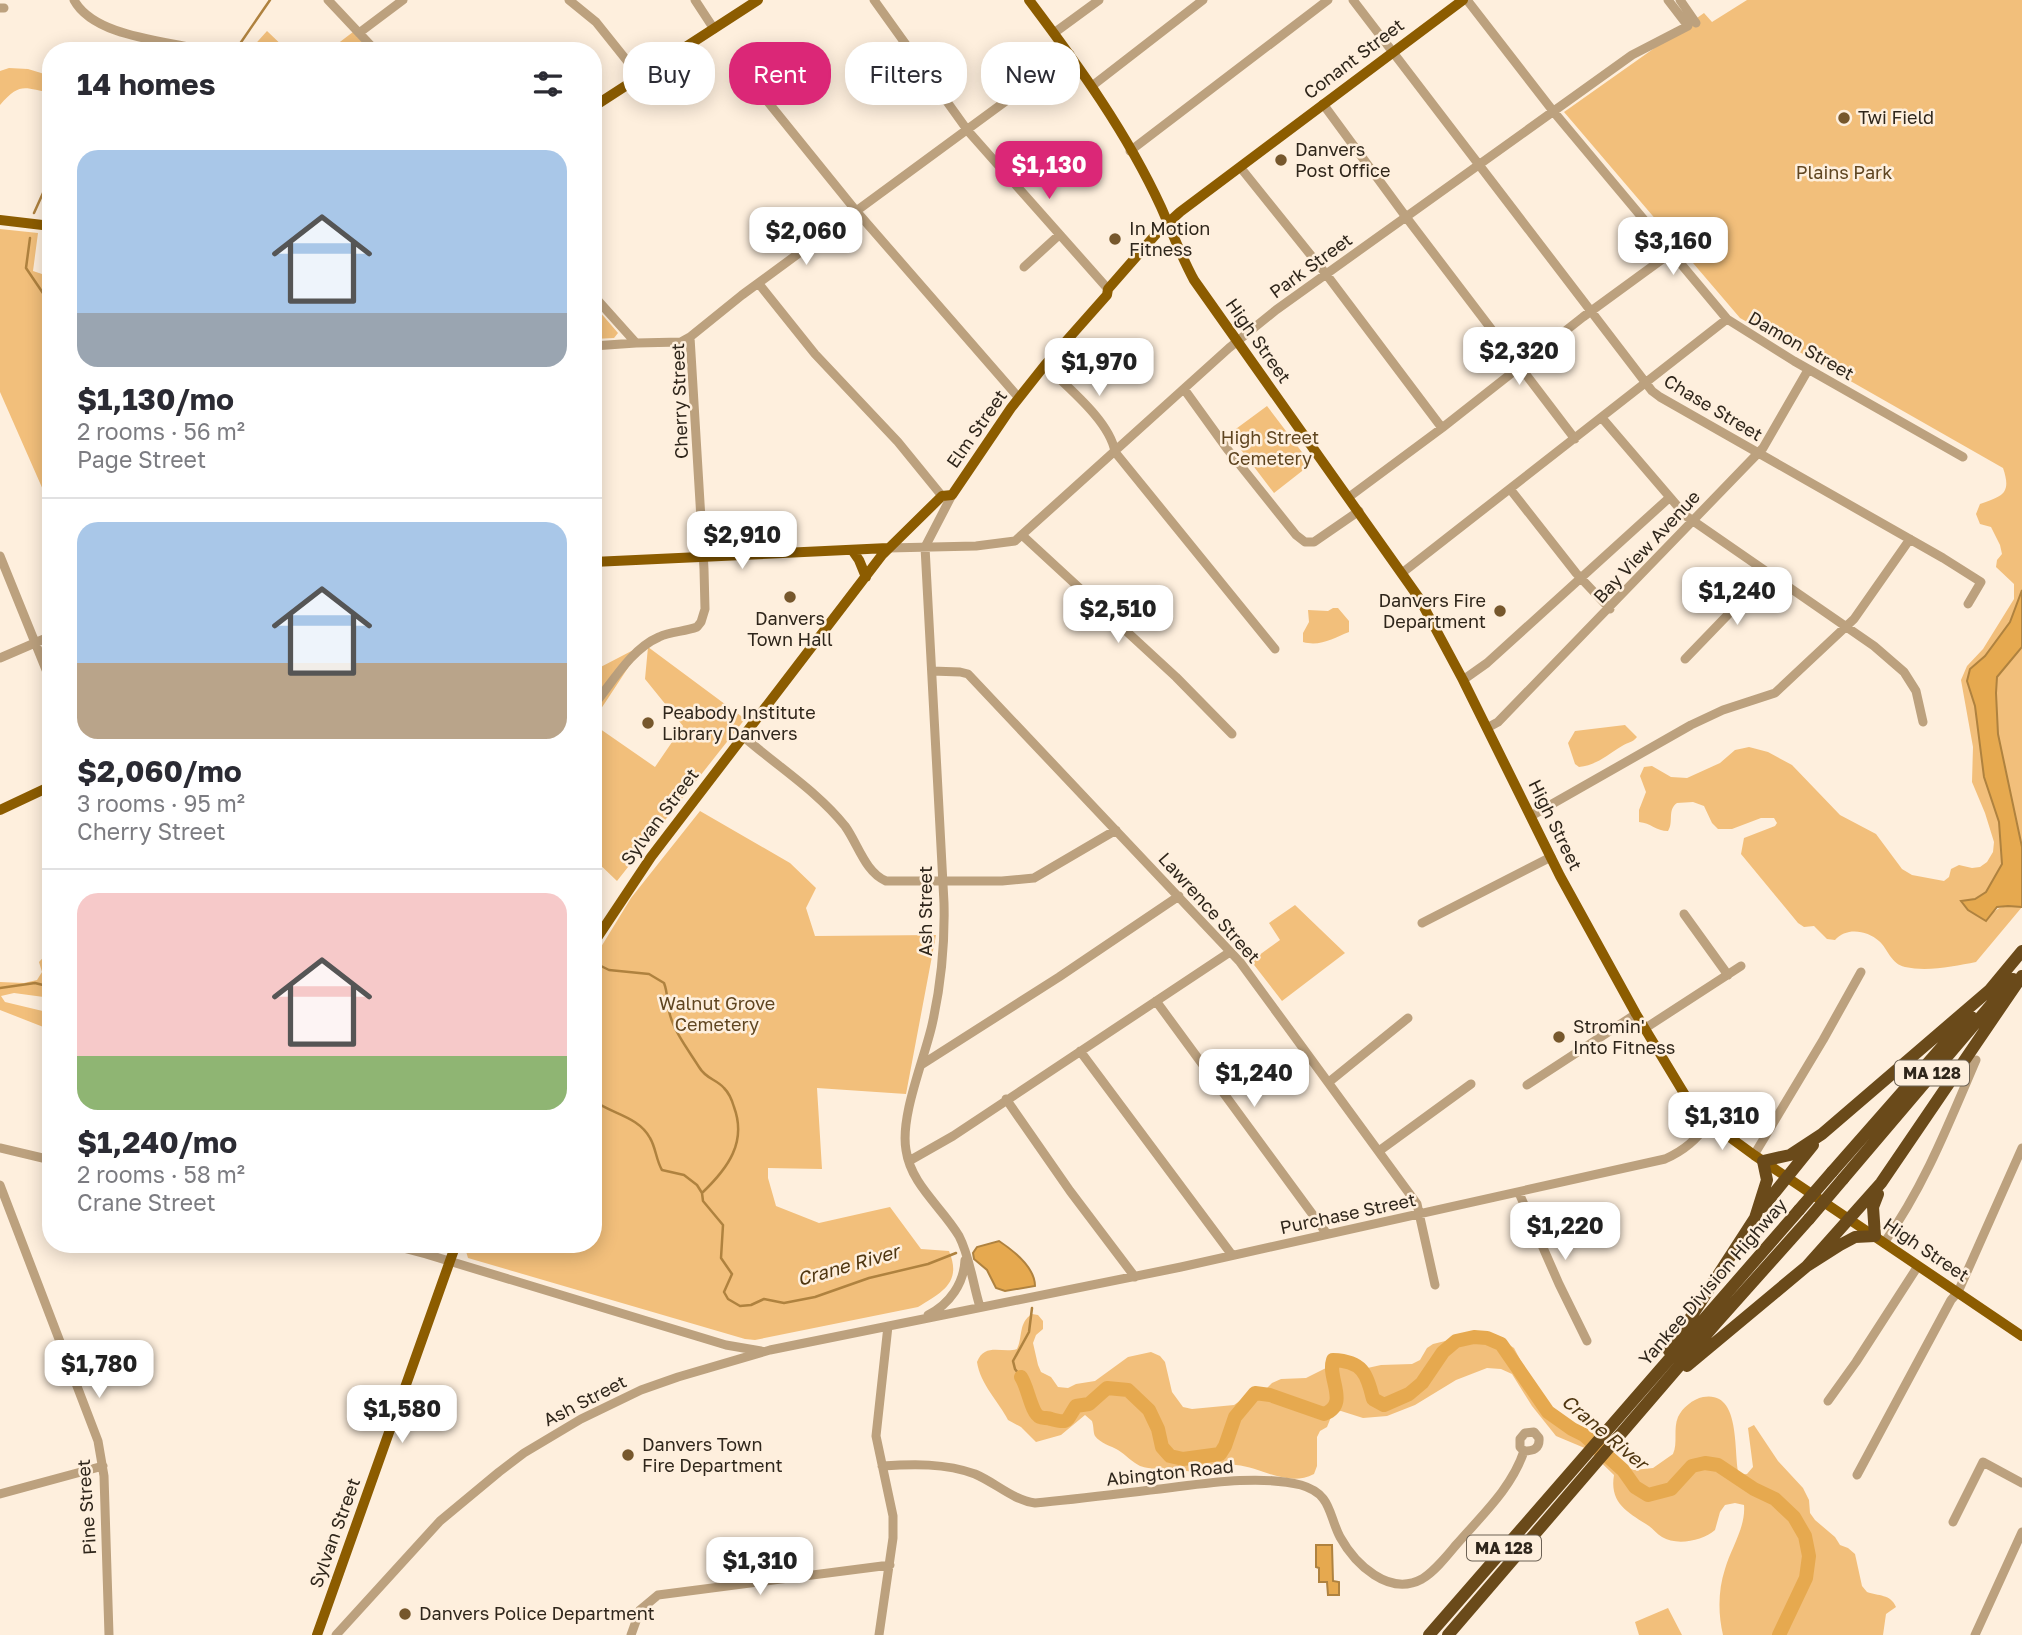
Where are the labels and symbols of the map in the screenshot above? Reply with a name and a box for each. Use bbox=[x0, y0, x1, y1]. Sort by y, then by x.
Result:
street label: Conant Street bbox=[1299, 13, 1408, 103]
place label: Twi Field bbox=[1858, 106, 1934, 128]
marker: Twi Field bbox=[1836, 110, 1852, 126]
place label: Danvers Post Office bbox=[1295, 138, 1390, 181]
pin: $1,130 bbox=[992, 142, 1106, 201]
marker: Danvers Post Office bbox=[1273, 152, 1289, 168]
park label: Plains Park bbox=[1796, 161, 1892, 183]
pin: $2,060 bbox=[749, 208, 863, 267]
place label: In Motion Fitness bbox=[1129, 217, 1210, 260]
pin: $3,160 bbox=[1616, 218, 1730, 277]
street label: Park Street bbox=[1265, 228, 1356, 303]
marker: In Motion Fitness bbox=[1107, 231, 1123, 247]
street label: High Street bbox=[1222, 294, 1296, 387]
street label: Damon Street bbox=[1745, 306, 1858, 384]
pin: $2,320 bbox=[1462, 328, 1576, 387]
pin: $1,970 bbox=[1042, 338, 1156, 398]
street label: Cherry Street bbox=[666, 343, 692, 459]
street label: Chase Street bbox=[1660, 369, 1767, 445]
street label: Elm Street bbox=[941, 385, 1011, 472]
park label: High Street Cemetery bbox=[1221, 426, 1319, 469]
street label: Bay View Avenue bbox=[1588, 485, 1704, 607]
pin: $2,910 bbox=[685, 512, 799, 571]
pin: $1,240 bbox=[1680, 568, 1794, 627]
pin: $2,510 bbox=[1061, 586, 1175, 645]
marker: Danvers Town Hall bbox=[782, 589, 798, 605]
place label: Danvers Fire Department bbox=[1378, 589, 1486, 632]
marker: Danvers Fire Department bbox=[1492, 603, 1508, 619]
place label: Danvers Town Hall bbox=[747, 607, 833, 650]
place label: Peabody Institute Library Danvers bbox=[662, 701, 816, 744]
marker: Peabody Institute Library Danvers bbox=[640, 715, 656, 731]
street label: Sylvan Street bbox=[616, 764, 703, 869]
street label: High Street bbox=[1524, 776, 1587, 874]
street label: Lawrence Street bbox=[1154, 847, 1265, 967]
street label: Ash Street bbox=[914, 866, 936, 956]
park label: Walnut Grove Cemetery bbox=[659, 992, 775, 1035]
place label: Stromin' Into Fitness bbox=[1573, 1015, 1675, 1058]
marker: Stromin' Into Fitness bbox=[1551, 1029, 1567, 1045]
pin: $1,240 bbox=[1197, 1050, 1311, 1109]
road number: MA 128 bbox=[1895, 1060, 1969, 1086]
pin: $1,310 bbox=[1665, 1092, 1779, 1152]
street label: Purchase Street bbox=[1278, 1188, 1418, 1238]
street label: Yankee Division Highway bbox=[1634, 1193, 1791, 1369]
pin: $1,220 bbox=[1508, 1202, 1622, 1262]
street label: High Street bbox=[1880, 1213, 1974, 1286]
water label: Crane River bbox=[794, 1238, 904, 1290]
pin: $1,780 bbox=[42, 1340, 156, 1400]
street label: Ash Street bbox=[539, 1370, 630, 1430]
pin: $1,580 bbox=[345, 1386, 459, 1445]
water label: Crane River bbox=[1558, 1389, 1655, 1476]
place label: Danvers Town Fire Department bbox=[642, 1433, 783, 1476]
marker: Danvers Town Fire Department bbox=[620, 1447, 636, 1463]
street label: Abington Road bbox=[1105, 1454, 1235, 1490]
street label: Pine Street bbox=[72, 1458, 100, 1556]
street label: Sylvan Street bbox=[304, 1475, 364, 1591]
road number: MA 128 bbox=[1467, 1536, 1541, 1560]
pin: $1,310 bbox=[703, 1538, 817, 1597]
place label: Danvers Police Department bbox=[419, 1602, 655, 1624]
marker: Danvers Police Department bbox=[397, 1606, 413, 1622]

